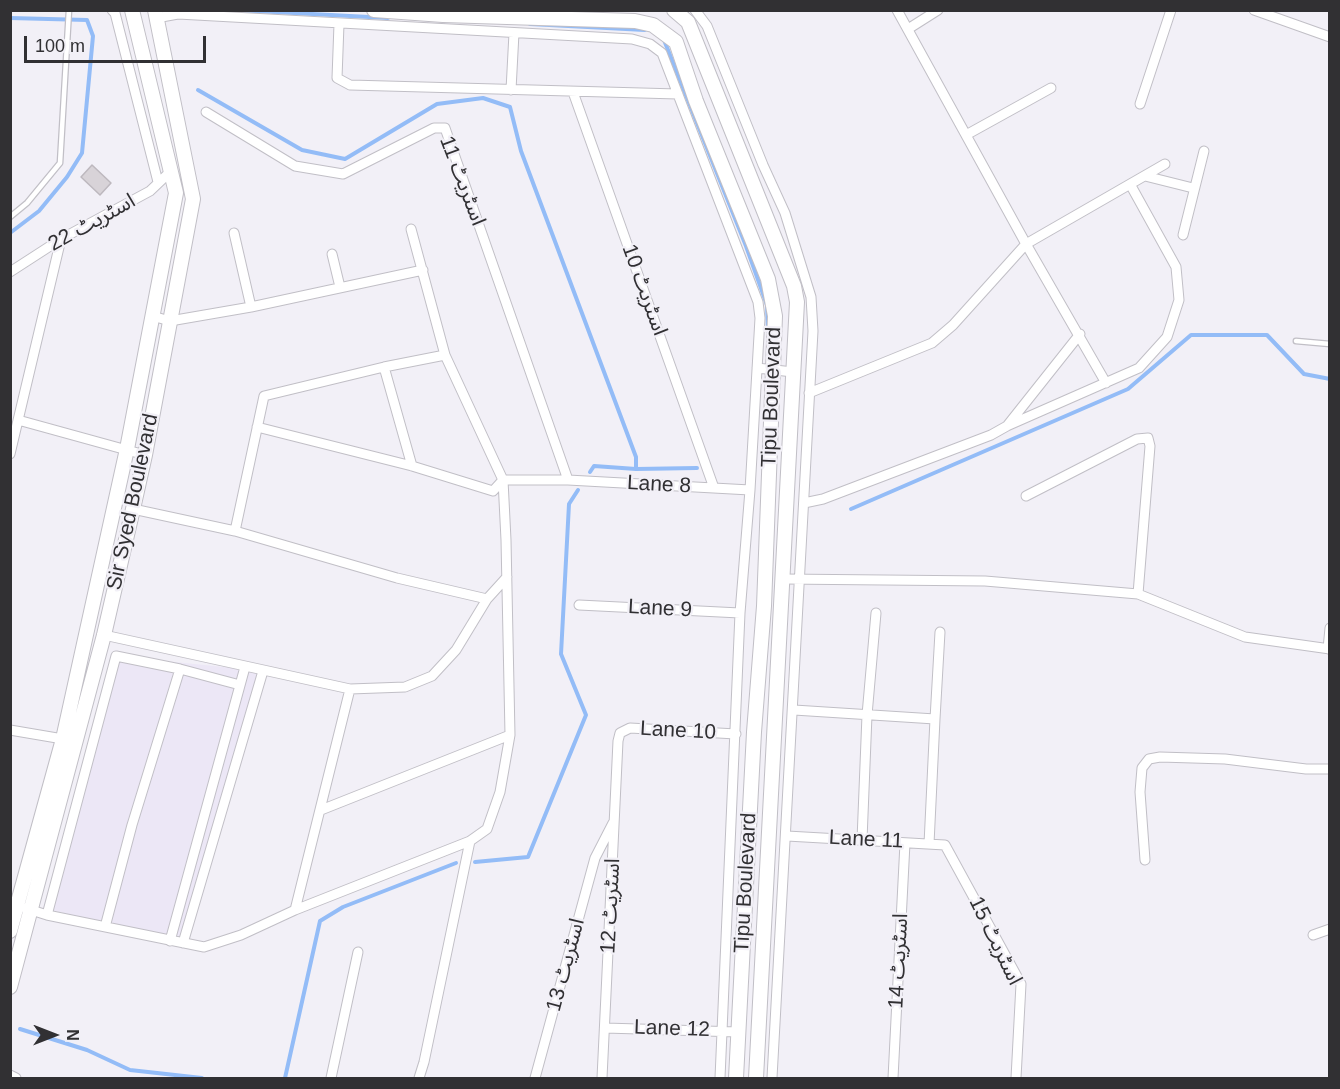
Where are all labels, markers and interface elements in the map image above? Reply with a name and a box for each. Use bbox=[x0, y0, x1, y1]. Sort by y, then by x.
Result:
scale bar bbox=[27, 24, 208, 62]
text: 100 m bbox=[35, 36, 85, 56]
street label: اسٹریٹ 11 bbox=[433, 133, 491, 229]
street label: اسٹریٹ 22 bbox=[44, 189, 140, 257]
street label: اسٹریٹ 10 bbox=[616, 241, 672, 339]
street label: Tipu Boulevard bbox=[757, 326, 787, 468]
street label: Sir Syed Boulevard bbox=[102, 411, 164, 593]
street label: Lane 8 bbox=[626, 471, 692, 499]
street label: Lane 9 bbox=[627, 595, 693, 623]
street label: Lane 10 bbox=[639, 716, 717, 746]
street label: Tipu Boulevard bbox=[730, 812, 762, 954]
street label: Lane 11 bbox=[828, 825, 904, 855]
street label: اسٹریٹ 12 bbox=[596, 858, 626, 954]
street label: اسٹریٹ 15 bbox=[963, 893, 1027, 989]
street label: اسٹریٹ 14 bbox=[884, 913, 914, 1009]
street label: اسٹریٹ 13 bbox=[541, 916, 591, 1014]
north arrow bbox=[24, 1005, 84, 1065]
street label: Lane 12 bbox=[634, 1015, 710, 1043]
text: N bbox=[64, 1029, 81, 1041]

